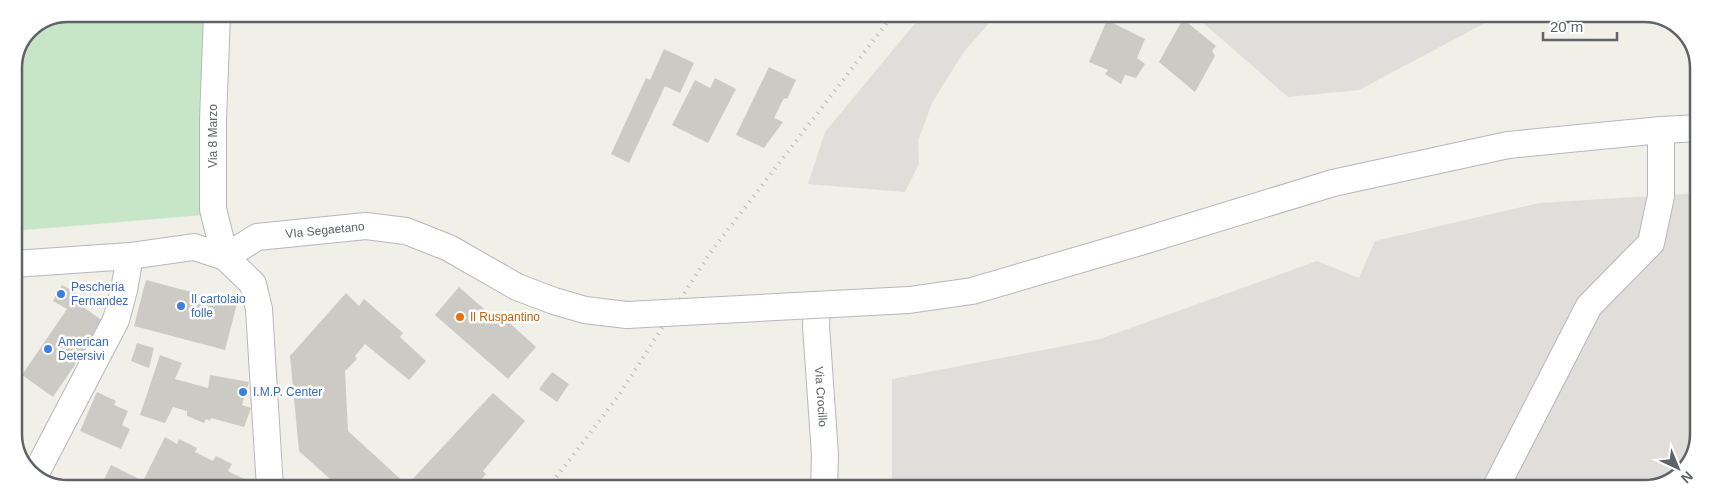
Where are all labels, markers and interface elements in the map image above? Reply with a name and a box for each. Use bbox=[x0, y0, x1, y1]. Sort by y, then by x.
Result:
scale bar bbox=[1543, 10, 1617, 42]
text: 20 m bbox=[1550, 18, 1583, 35]
street label: Via 8 Marzo bbox=[206, 104, 220, 168]
street label: VIa Segaetano bbox=[285, 219, 366, 241]
place label: Pescheria Fernandez bbox=[71, 280, 128, 308]
marker: Pescheria Fernandez bbox=[55, 288, 67, 300]
place label: Il cartolaio folle bbox=[191, 292, 246, 320]
marker: Il cartolaio folle bbox=[175, 300, 187, 312]
place label: Il Ruspantino bbox=[470, 310, 540, 324]
marker: Il Ruspantino bbox=[454, 311, 466, 323]
place label: American Detersivi bbox=[58, 335, 109, 363]
marker: American Detersivi bbox=[42, 343, 54, 355]
street label: Via Crocillo bbox=[812, 366, 830, 428]
place label: I.M.P. Center bbox=[253, 385, 322, 399]
marker: I.M.P. Center bbox=[237, 386, 249, 398]
north arrow bbox=[1653, 443, 1703, 493]
text: N bbox=[1678, 468, 1696, 487]

